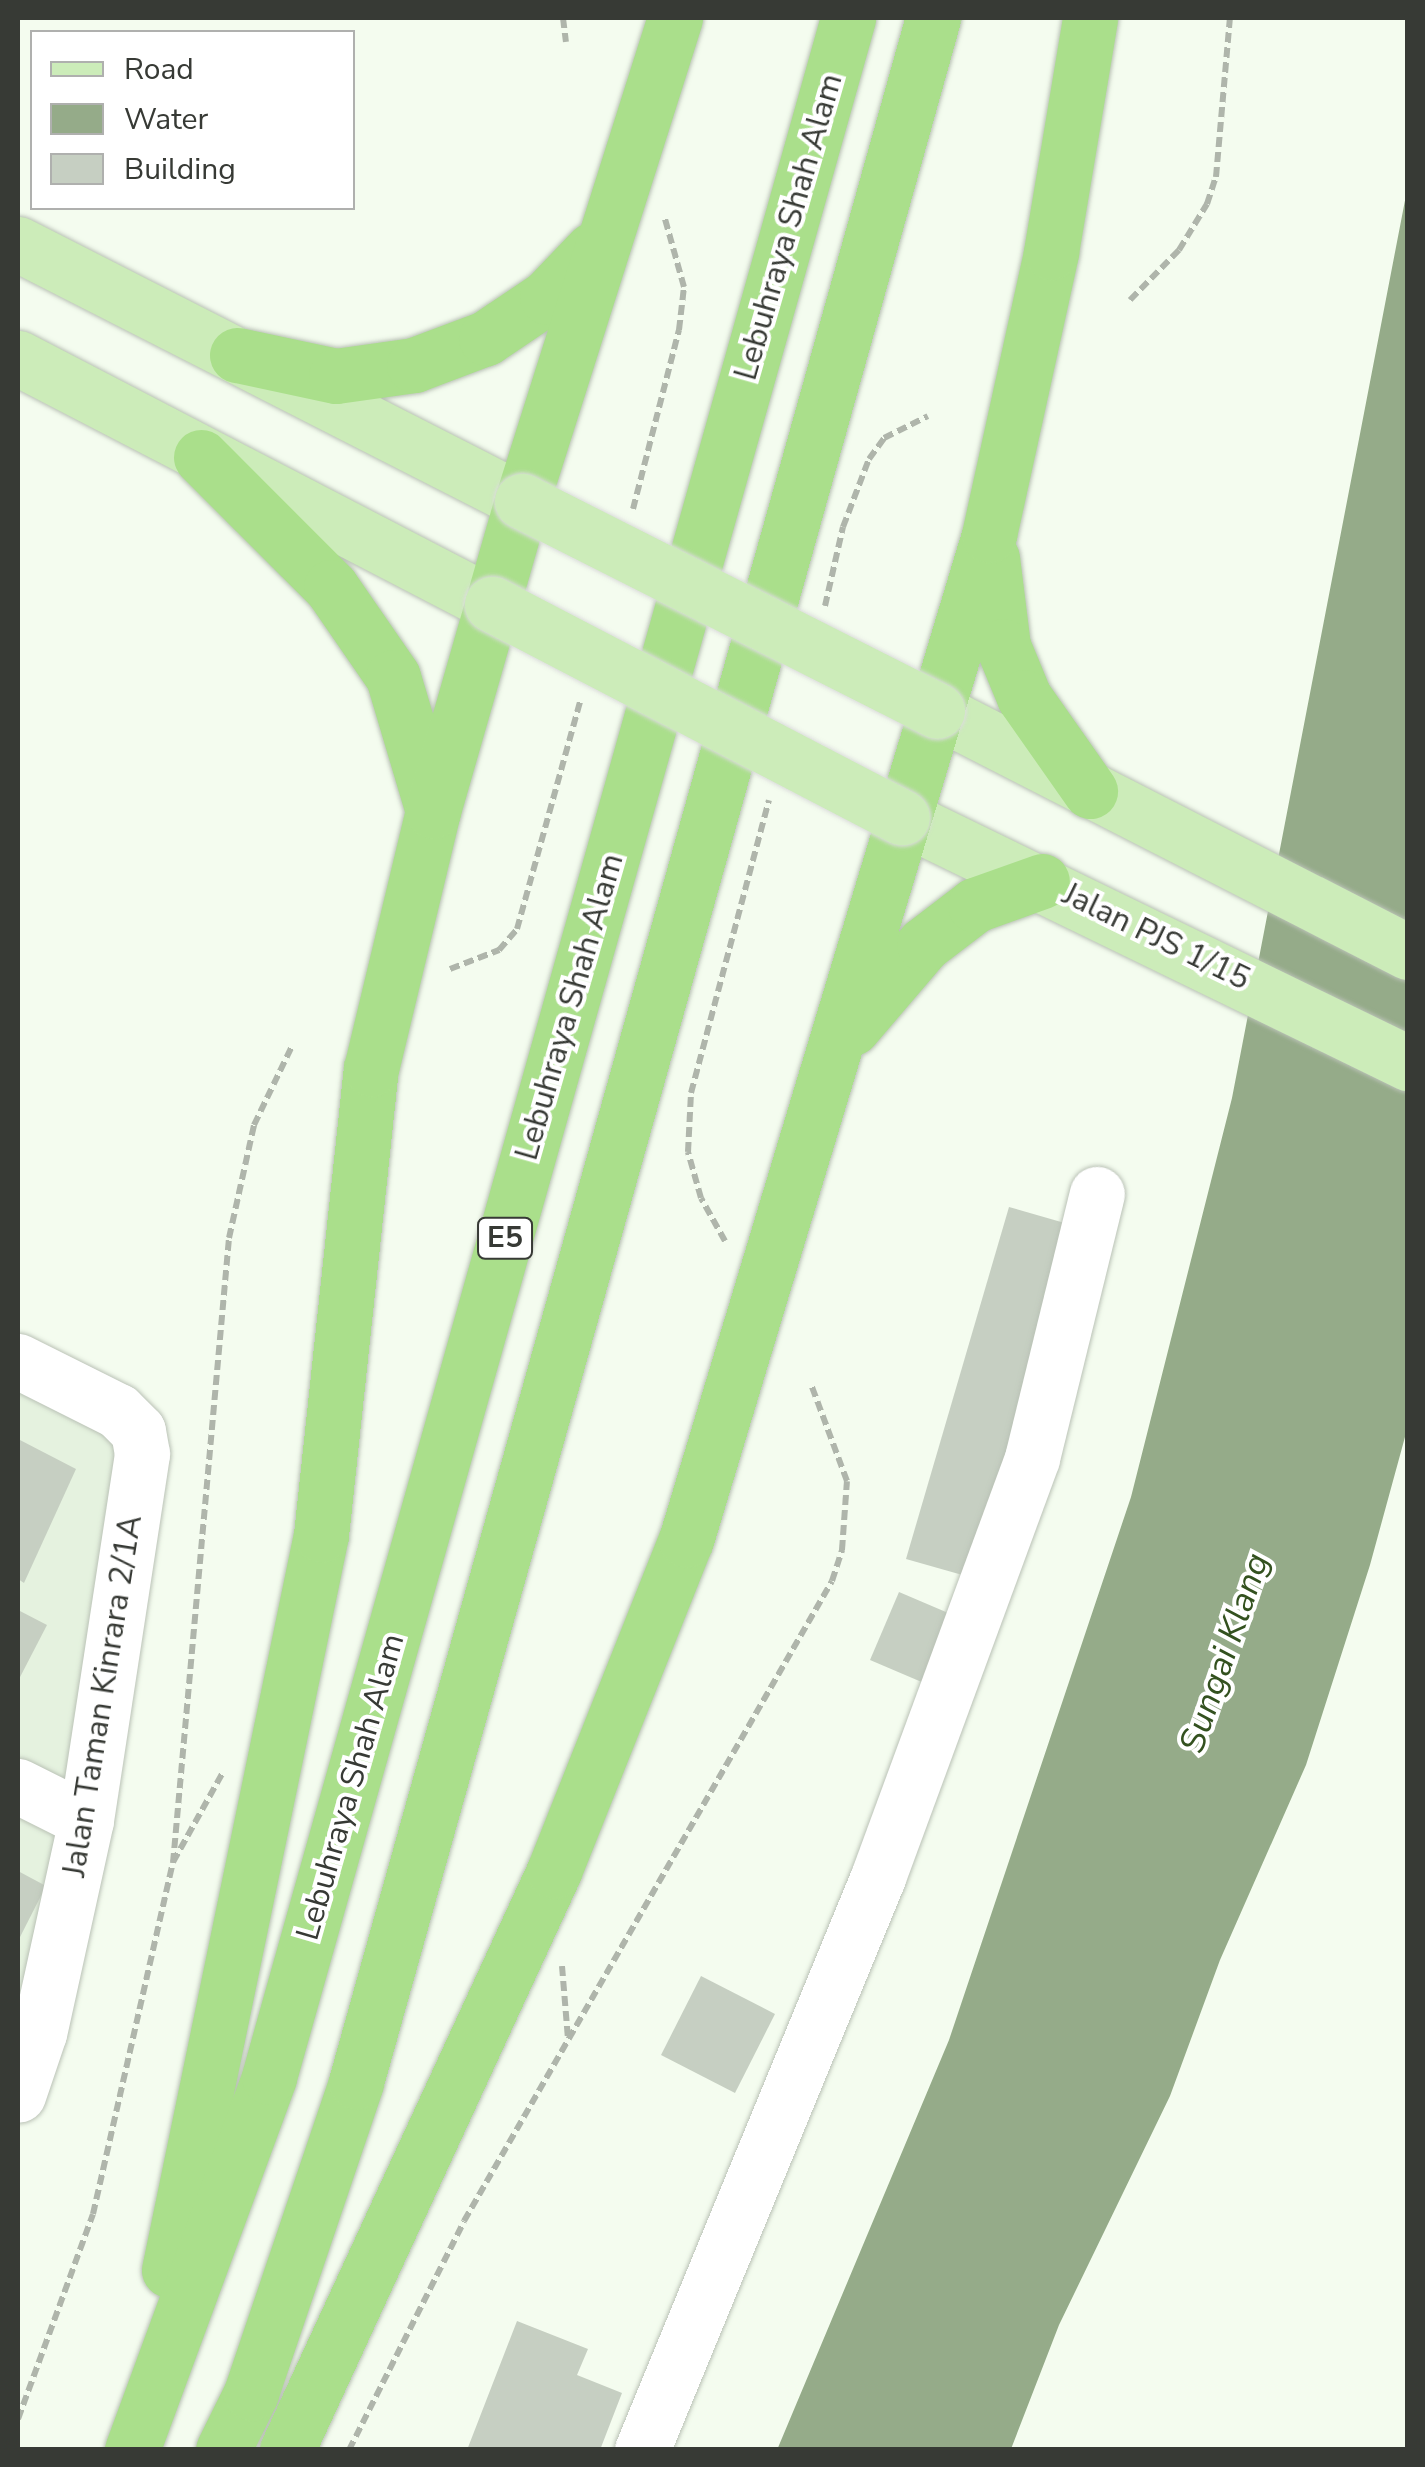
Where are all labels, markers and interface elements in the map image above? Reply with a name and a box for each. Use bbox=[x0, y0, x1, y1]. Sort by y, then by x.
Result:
legend bbox=[30, 30, 355, 210]
text: Road bbox=[124, 49, 194, 90]
street label: Lebuhraya Shah Alam bbox=[727, 69, 851, 385]
text: Water bbox=[124, 99, 208, 140]
text: Building bbox=[124, 149, 236, 190]
street label: Lebuhraya Shah Alam bbox=[508, 849, 632, 1165]
street label: Jalan PJS 1/15 bbox=[1056, 875, 1256, 999]
road number: E5 bbox=[475, 1213, 535, 1263]
street label: Jalan Taman Kinrara 2/1A bbox=[55, 1512, 151, 1880]
water label: Sungai Klang bbox=[1171, 1548, 1279, 1758]
street label: Lebuhraya Shah Alam bbox=[289, 1629, 413, 1945]

